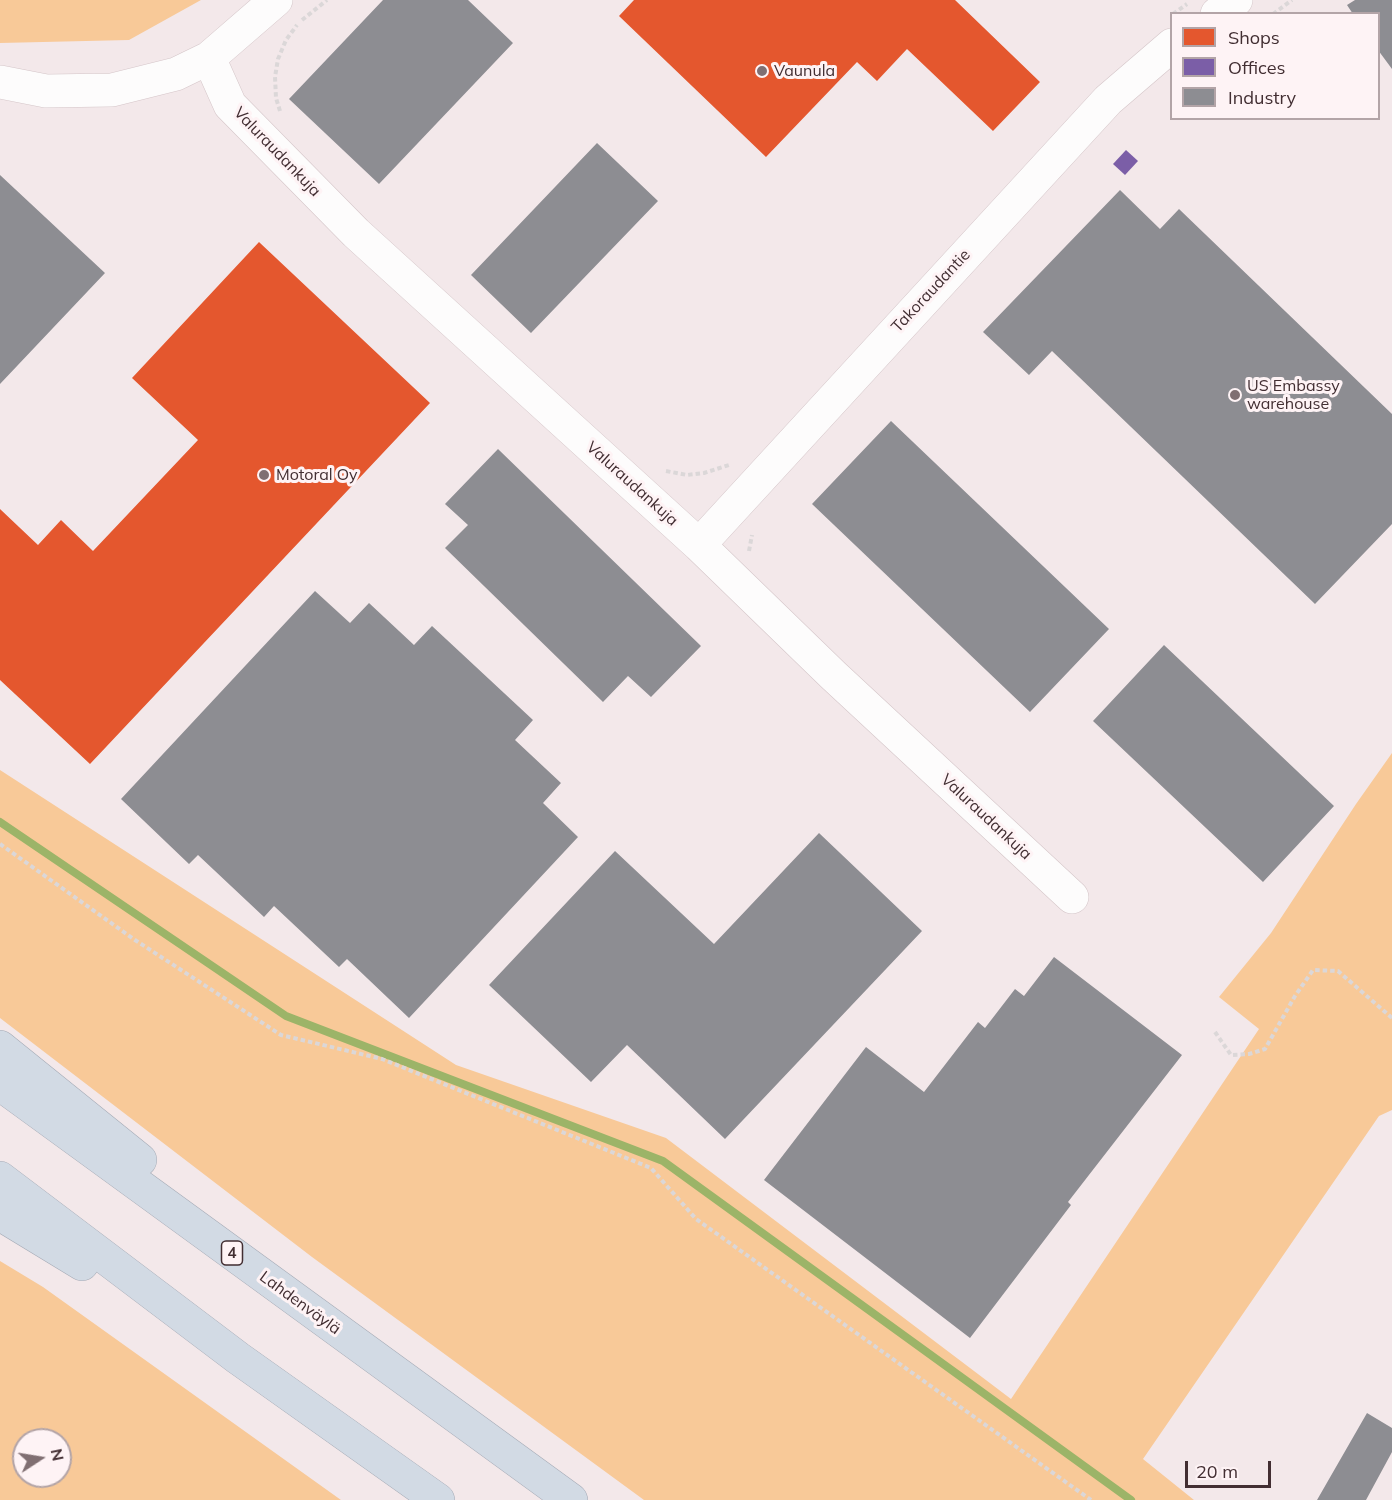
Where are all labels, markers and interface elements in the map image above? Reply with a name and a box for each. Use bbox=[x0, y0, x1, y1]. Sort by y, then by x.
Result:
legend bbox=[1170, 12, 1380, 120]
text: Shops bbox=[1228, 26, 1280, 49]
text: Offices bbox=[1228, 56, 1285, 79]
place label: Vaunula bbox=[774, 61, 835, 81]
marker: Vaunula bbox=[755, 64, 769, 78]
text: Industry bbox=[1228, 86, 1296, 109]
street label: Valuraudankuja bbox=[229, 103, 325, 201]
street label: Takoraudantie bbox=[888, 246, 974, 336]
place label: US Embassy warehouse bbox=[1247, 376, 1340, 414]
marker: US Embassy warehouse bbox=[1228, 388, 1242, 402]
street label: Valuraudankuja bbox=[582, 438, 682, 530]
place label: Motoral Oy bbox=[276, 465, 358, 485]
marker: Motoral Oy bbox=[257, 468, 271, 482]
street label: Valuraudankuja bbox=[937, 770, 1035, 864]
road number: 4 bbox=[222, 1241, 242, 1265]
street label: Lahdenväylä bbox=[256, 1267, 344, 1339]
north arrow bbox=[12, 1428, 72, 1488]
text: N bbox=[47, 1447, 69, 1463]
scale bar bbox=[1188, 1449, 1274, 1487]
text: 20 m bbox=[1196, 1460, 1238, 1483]

